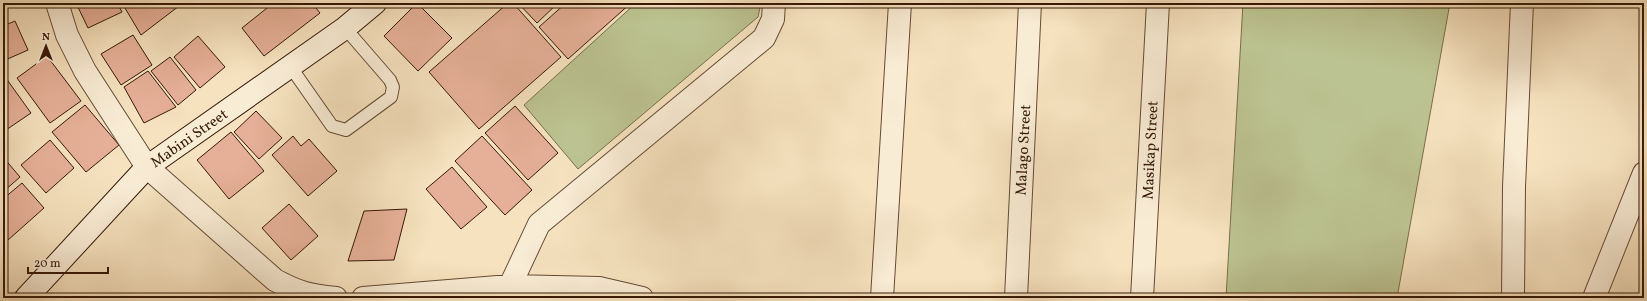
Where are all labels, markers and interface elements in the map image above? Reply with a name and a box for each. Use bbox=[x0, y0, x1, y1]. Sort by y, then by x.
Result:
north arrow bbox=[26, 26, 66, 66]
text: N bbox=[42, 30, 50, 45]
street label: Masikap Street bbox=[1138, 100, 1165, 200]
street label: Malago Street bbox=[1012, 104, 1037, 196]
street label: Mabini Street bbox=[147, 105, 233, 174]
scale bar bbox=[28, 249, 108, 275]
text: 20 m bbox=[34, 256, 61, 272]

